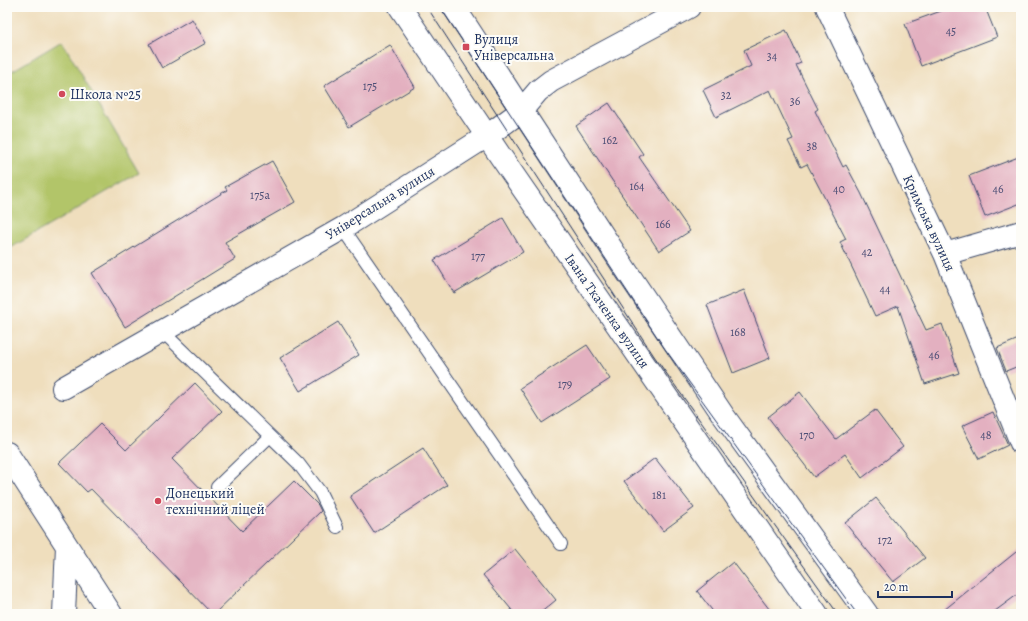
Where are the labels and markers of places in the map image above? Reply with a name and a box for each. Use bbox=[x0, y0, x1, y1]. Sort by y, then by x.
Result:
place label: Вулиця Універсальна bbox=[474, 30, 555, 65]
marker: Вулиця Універсальна bbox=[461, 42, 471, 52]
place label: Школа №25 bbox=[70, 85, 141, 104]
marker: Школа №25 bbox=[57, 89, 67, 99]
place label: Донецький технічний ліцей bbox=[166, 484, 265, 519]
marker: Донецький технічний ліцей bbox=[153, 496, 163, 506]

